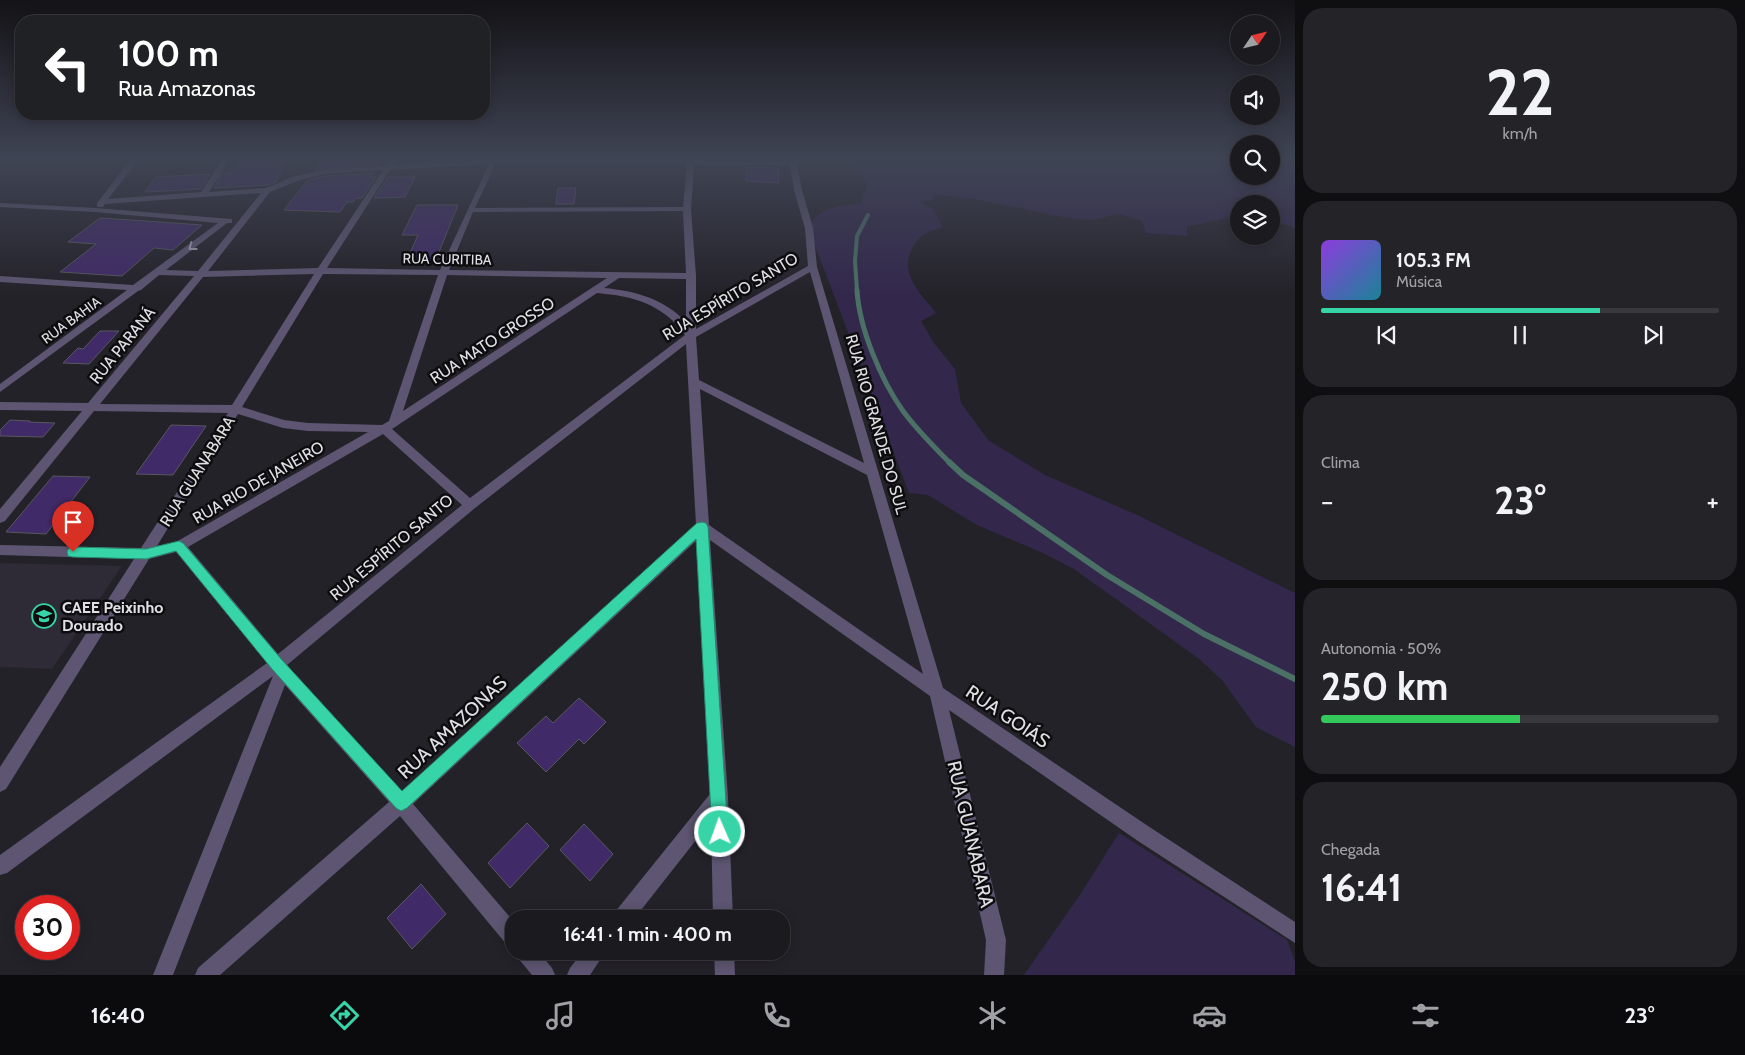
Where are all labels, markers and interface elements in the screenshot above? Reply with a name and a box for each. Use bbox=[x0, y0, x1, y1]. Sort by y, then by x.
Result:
north arrow bbox=[1230, 15, 1280, 65]
map controls bbox=[1230, 15, 1280, 245]
text: 100 m bbox=[118, 32, 219, 75]
icon: left bbox=[35, 35, 100, 100]
text: 22 bbox=[1486, 52, 1554, 131]
text: Rua Amazonas bbox=[118, 75, 256, 102]
button: sound bbox=[1230, 75, 1280, 125]
text: km/h bbox=[1502, 124, 1538, 143]
button: search bbox=[1230, 135, 1280, 185]
button: layers bbox=[1230, 195, 1280, 245]
one-way arrow bbox=[188, 241, 198, 250]
street label: RUA ESPÍRITO SANTO bbox=[659, 248, 801, 344]
street label: RUA CURITIBA bbox=[402, 249, 492, 269]
text: 105.3 FM bbox=[1396, 249, 1471, 272]
text: Música bbox=[1396, 272, 1442, 291]
street label: RUA BAHIA bbox=[38, 292, 105, 348]
street label: RUA MATO GROSSO bbox=[427, 293, 558, 388]
street label: RUA PARANÁ bbox=[86, 303, 159, 388]
icon: previous bbox=[1373, 321, 1401, 349]
icon: pause bbox=[1506, 321, 1534, 349]
icon: next bbox=[1639, 321, 1667, 349]
street label: RUA RIO GRANDE DO SUL bbox=[842, 332, 911, 516]
street label: RUA GUANABARA bbox=[156, 413, 239, 530]
street label: RUA RIO DE JANEIRO bbox=[189, 437, 327, 528]
text: Clima bbox=[1321, 453, 1360, 472]
text: 23° bbox=[1494, 477, 1546, 524]
text: − bbox=[1321, 484, 1333, 518]
text: + bbox=[1707, 484, 1719, 518]
street label: RUA ESPÍRITO SANTO bbox=[326, 490, 457, 604]
pin bbox=[52, 501, 94, 552]
icon: arrive bbox=[59, 508, 87, 536]
place label: CAEE Peixinho Dourado bbox=[62, 598, 163, 635]
school or university icon: CAEE Peixinho Dourado bbox=[31, 603, 57, 629]
text: Autonomia · 50% bbox=[1321, 639, 1441, 658]
text: 250 km bbox=[1321, 663, 1448, 710]
street label: RUA AMAZONAS bbox=[393, 671, 512, 784]
street label: RUA GOIÁS bbox=[962, 679, 1054, 753]
street label: RUA GUANABARA bbox=[942, 758, 999, 910]
position arrow bbox=[693, 805, 745, 857]
text: Chegada bbox=[1321, 840, 1380, 859]
text: 16:41 bbox=[1321, 864, 1402, 911]
speed limit sign: 30 bbox=[15, 895, 80, 960]
text: 16:41 · 1 min · 400 m bbox=[563, 923, 732, 946]
icon: directions bbox=[327, 998, 362, 1033]
icon: music bbox=[543, 998, 578, 1033]
icon: phone bbox=[759, 998, 794, 1033]
icon: climate bbox=[975, 998, 1010, 1033]
icon: car bbox=[1192, 998, 1227, 1033]
icon: filters bbox=[1408, 998, 1443, 1033]
text: 16:40 bbox=[91, 1002, 145, 1029]
text: 23° bbox=[1624, 1002, 1654, 1029]

